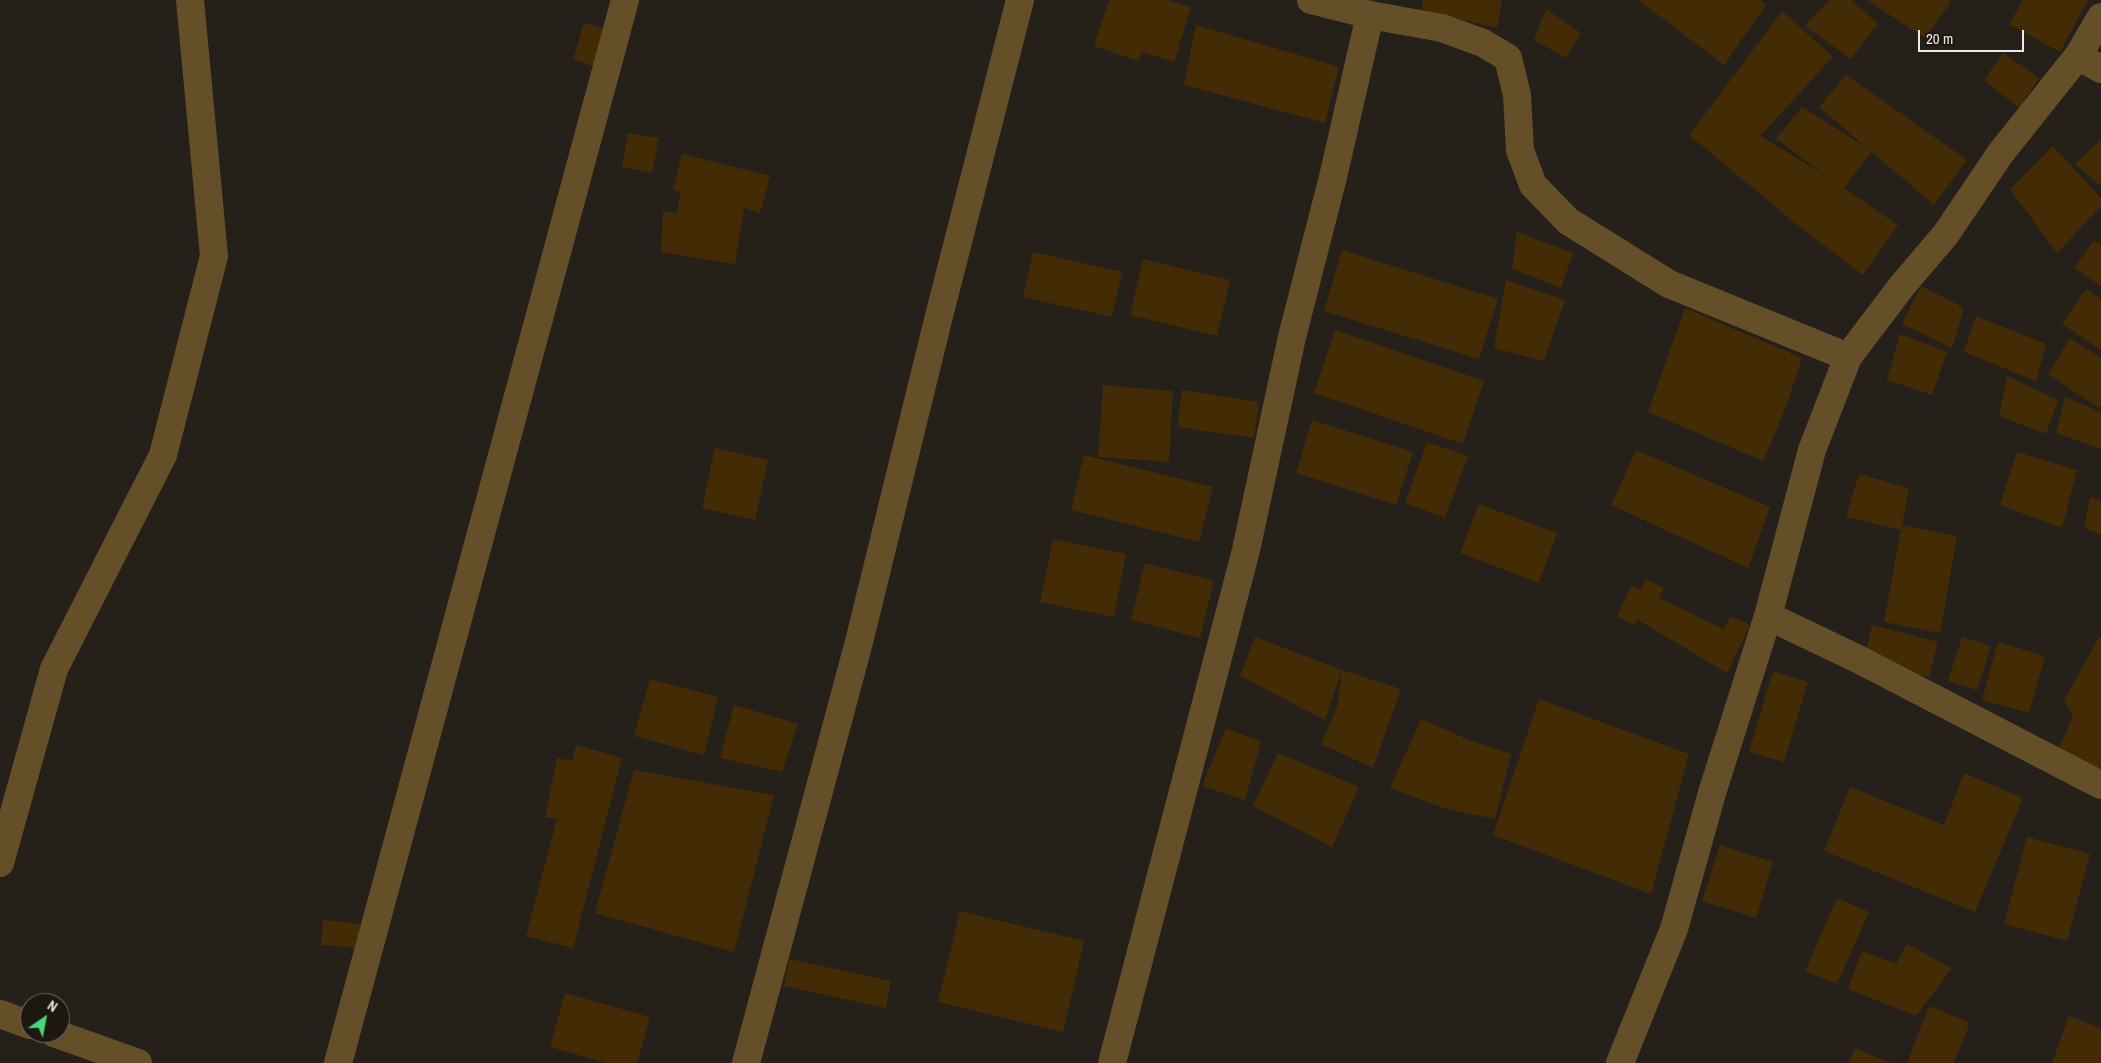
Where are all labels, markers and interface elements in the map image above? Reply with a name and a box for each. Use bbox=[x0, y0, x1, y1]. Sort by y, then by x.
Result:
scale bar bbox=[1921, 20, 2027, 52]
text: 20 m bbox=[1926, 28, 1953, 49]
north arrow bbox=[20, 993, 70, 1043]
text: N bbox=[44, 996, 61, 1016]

